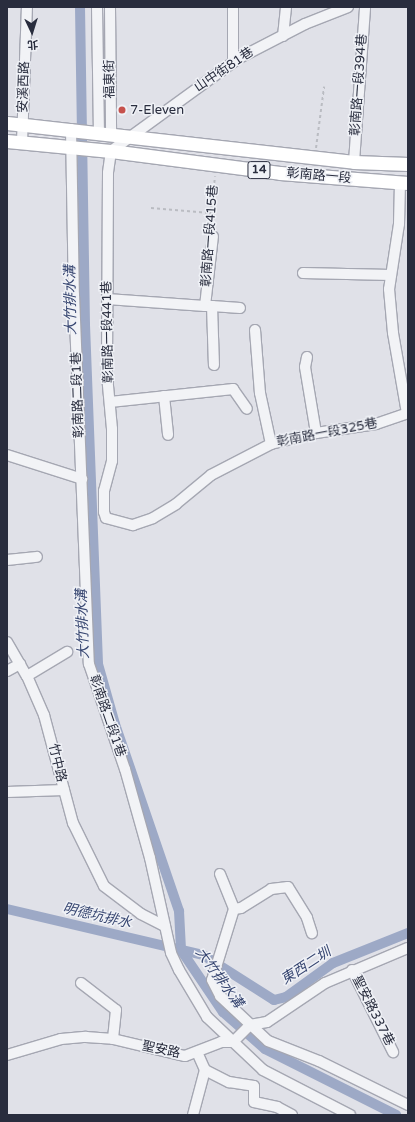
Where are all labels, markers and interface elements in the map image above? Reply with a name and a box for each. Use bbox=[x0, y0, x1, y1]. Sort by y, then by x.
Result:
north arrow bbox=[12, 12, 52, 52]
street label: 彰南路一段394巷 bbox=[348, 33, 370, 137]
text: 北 bbox=[27, 38, 39, 51]
street label: 山中街81巷 bbox=[191, 44, 257, 96]
street label: 福東街 bbox=[102, 59, 118, 99]
street label: 安溪西路 bbox=[15, 61, 33, 113]
place label: 7-Eleven bbox=[130, 102, 184, 118]
marker: 7-Eleven bbox=[117, 105, 127, 115]
road number: 14 bbox=[247, 160, 271, 180]
street label: 彰南路一段 bbox=[286, 165, 352, 187]
street label: 彰南路一段415巷 bbox=[199, 184, 221, 288]
water label: 大竹排水溝 bbox=[62, 265, 80, 335]
street label: 彰南路一段441巷 bbox=[99, 281, 117, 383]
street label: 彰南路二段1巷 bbox=[69, 352, 87, 438]
street label: 彰南路一段325巷 bbox=[275, 416, 379, 450]
water label: 大竹排水溝 bbox=[73, 589, 93, 659]
street label: 彰南路二段1巷 bbox=[86, 673, 128, 759]
street label: 竹中路 bbox=[45, 742, 69, 784]
water label: 明德坑排水 bbox=[61, 900, 133, 932]
water label: 東西二圳 bbox=[278, 944, 334, 988]
water label: 大竹排水溝 bbox=[192, 945, 246, 1011]
street label: 聖安路337巷 bbox=[349, 973, 397, 1049]
street label: 聖安路 bbox=[140, 1038, 182, 1062]

